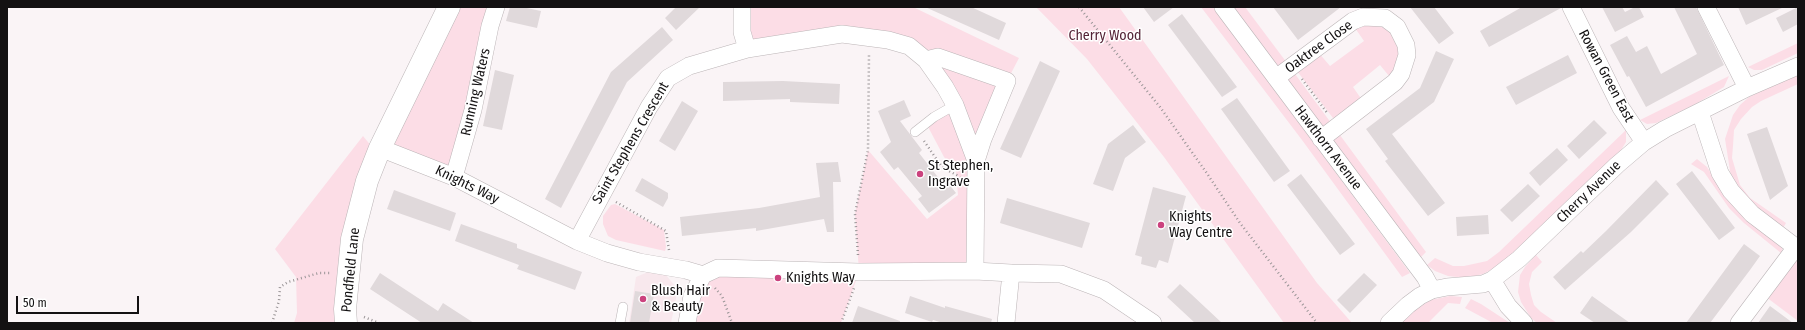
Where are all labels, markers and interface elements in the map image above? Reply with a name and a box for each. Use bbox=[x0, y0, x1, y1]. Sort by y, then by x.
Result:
street label: Oaktree Close bbox=[1282, 17, 1356, 77]
street label: Rowan Green East bbox=[1575, 27, 1637, 125]
park label: Cherry Wood bbox=[1068, 28, 1142, 44]
street label: Running Waters bbox=[458, 47, 494, 137]
street label: Saint Stephens Crescent bbox=[589, 79, 673, 207]
street label: Hawthorn Avenue bbox=[1291, 102, 1365, 194]
street label: Cherry Avenue bbox=[1553, 157, 1625, 227]
place label: St Stephen, Ingrave bbox=[928, 158, 993, 190]
street label: Knights Way bbox=[432, 162, 502, 208]
marker: St Stephen, Ingrave bbox=[915, 169, 925, 179]
place label: Knights Way Centre bbox=[1169, 209, 1232, 242]
marker: Knights Way Centre bbox=[1156, 220, 1166, 230]
street label: Pondfield Lane bbox=[338, 227, 364, 313]
place label: Knights Way bbox=[786, 270, 855, 286]
marker: Knights Way bbox=[773, 273, 783, 283]
place label: Blush Hair & Beauty bbox=[651, 283, 710, 316]
scale bar bbox=[18, 288, 141, 314]
marker: Blush Hair & Beauty bbox=[638, 294, 648, 304]
text: 50 m bbox=[23, 296, 47, 310]

